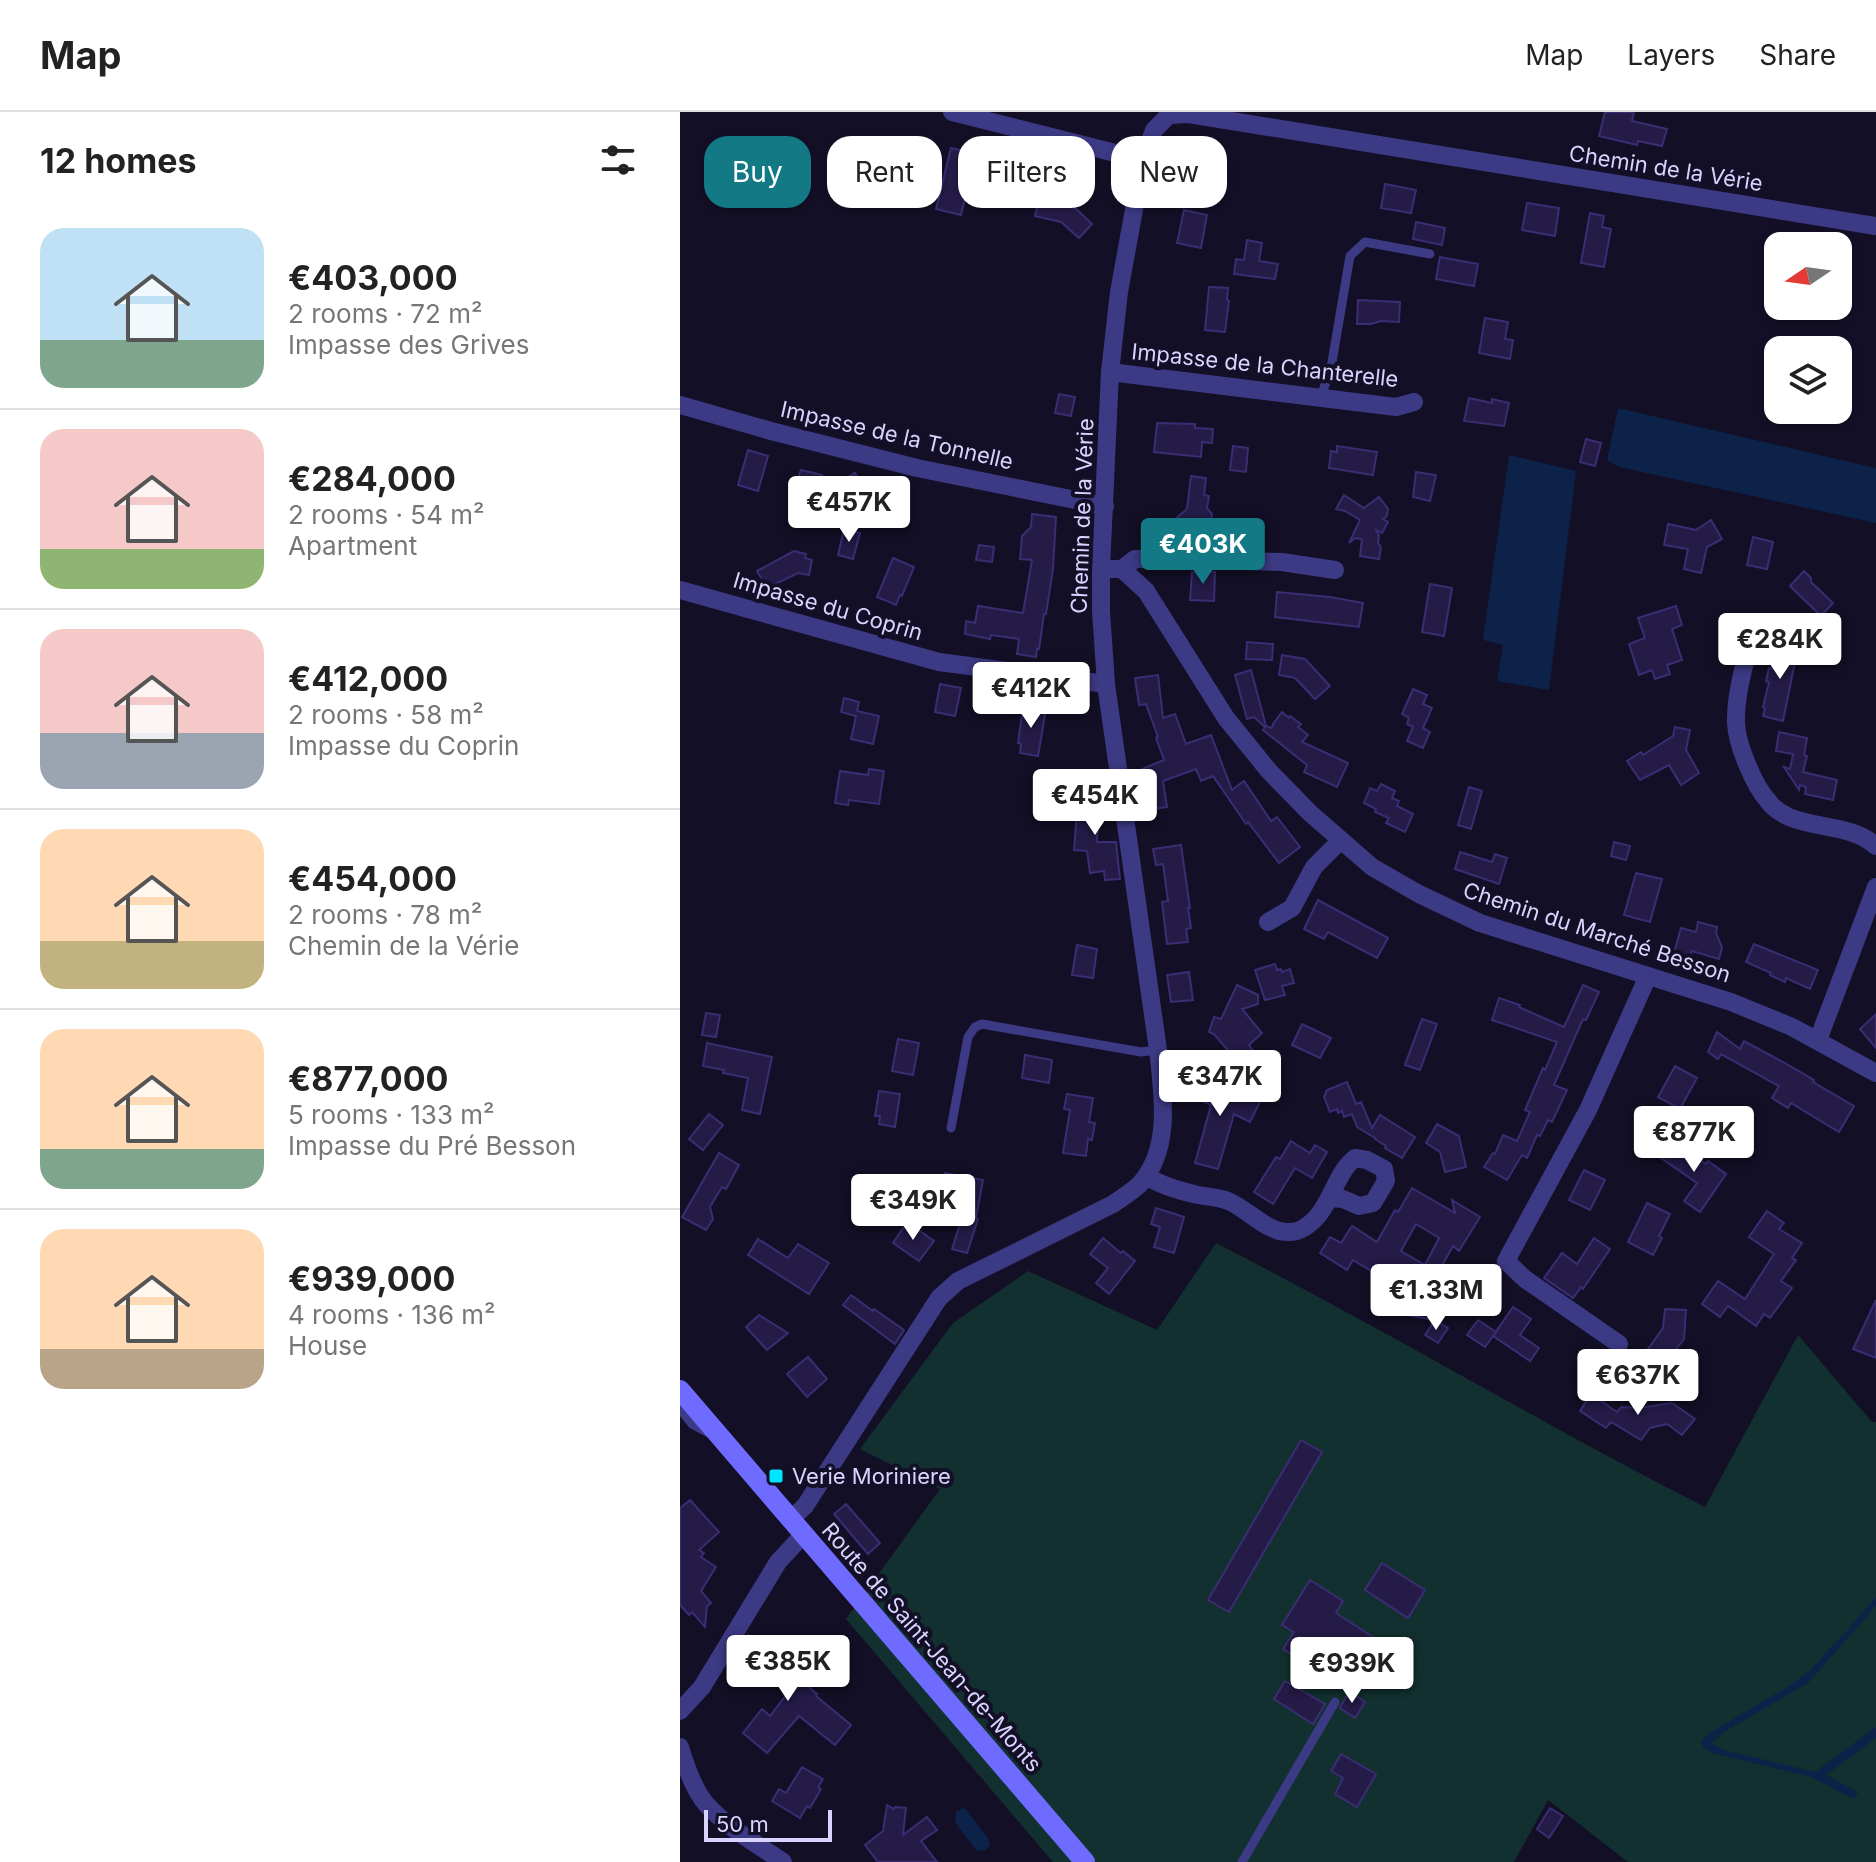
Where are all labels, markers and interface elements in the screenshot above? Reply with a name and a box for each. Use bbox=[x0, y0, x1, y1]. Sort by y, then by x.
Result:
text: Map bbox=[40, 32, 121, 78]
text: Map bbox=[1525, 38, 1583, 72]
text: Layers bbox=[1627, 38, 1715, 72]
text: Share bbox=[1759, 38, 1836, 72]
chip: Buy bbox=[704, 136, 811, 208]
chip: Rent bbox=[827, 136, 942, 208]
chip: Filters bbox=[958, 136, 1095, 208]
chip: New bbox=[1111, 136, 1227, 208]
icon: filters bbox=[596, 138, 640, 182]
text: 12 homes bbox=[40, 140, 196, 181]
street label: Chemin de la Vérie bbox=[1567, 140, 1765, 196]
north arrow bbox=[1764, 232, 1852, 320]
map controls bbox=[1764, 232, 1852, 424]
text: €403,000 bbox=[288, 257, 458, 298]
icon: home bbox=[104, 260, 200, 356]
text: 2 rooms · 72 m² bbox=[288, 298, 482, 329]
text: Impasse des Grives bbox=[288, 329, 529, 360]
button: layers bbox=[1764, 336, 1852, 424]
street label: Impasse de la Chanterelle bbox=[1130, 338, 1400, 392]
street label: Impasse de la Tonnelle bbox=[778, 396, 1016, 474]
street label: Chemin de la Vérie bbox=[1066, 418, 1098, 614]
text: €284,000 bbox=[288, 458, 456, 499]
icon: home bbox=[104, 461, 200, 557]
pin: €457K bbox=[793, 476, 905, 544]
text: €457K bbox=[806, 486, 892, 517]
text: 2 rooms · 54 m² bbox=[288, 499, 485, 530]
pin: €403K bbox=[1147, 518, 1259, 586]
text: €403K bbox=[1159, 528, 1247, 559]
text: Apartment bbox=[288, 530, 417, 561]
street label: Impasse du Coprin bbox=[730, 567, 926, 645]
pin: €284K bbox=[1724, 613, 1836, 681]
text: €284K bbox=[1736, 623, 1824, 654]
text: €412,000 bbox=[288, 658, 448, 699]
icon: home bbox=[104, 661, 200, 757]
pin: €412K bbox=[975, 662, 1087, 730]
text: €412K bbox=[991, 672, 1071, 703]
text: 2 rooms · 58 m² bbox=[288, 699, 484, 730]
text: Impasse du Coprin bbox=[288, 730, 519, 761]
pin: €454K bbox=[1039, 769, 1151, 837]
text: €454K bbox=[1051, 779, 1139, 810]
text: €454,000 bbox=[288, 858, 457, 899]
icon: home bbox=[104, 861, 200, 957]
street label: Chemin du Marché Besson bbox=[1460, 876, 1734, 988]
text: 2 rooms · 78 m² bbox=[288, 899, 482, 930]
text: Chemin de la Vérie bbox=[288, 930, 519, 961]
pin: €347K bbox=[1164, 1050, 1276, 1118]
text: €877,000 bbox=[288, 1058, 449, 1099]
text: €347K bbox=[1177, 1060, 1263, 1091]
icon: home bbox=[104, 1061, 200, 1157]
text: 5 rooms · 133 m² bbox=[288, 1099, 495, 1130]
pin: €877K bbox=[1638, 1106, 1750, 1174]
text: €877K bbox=[1652, 1116, 1736, 1147]
text: Impasse du Pré Besson bbox=[288, 1130, 576, 1161]
pin: €349K bbox=[857, 1174, 969, 1242]
text: €349K bbox=[869, 1184, 957, 1215]
text: €939,000 bbox=[288, 1258, 456, 1299]
icon: home bbox=[104, 1261, 200, 1357]
pin: €1.33M bbox=[1371, 1264, 1501, 1332]
text: €1.33M bbox=[1389, 1274, 1483, 1305]
text: 4 rooms · 136 m² bbox=[288, 1299, 496, 1330]
text: House bbox=[288, 1330, 367, 1361]
pin: €637K bbox=[1582, 1349, 1694, 1417]
text: €637K bbox=[1595, 1359, 1681, 1390]
place label: Verie Moriniere bbox=[792, 1463, 951, 1489]
marker: Verie Moriniere bbox=[767, 1467, 785, 1485]
street label: Route de Saint-Jean-de-Monts bbox=[817, 1517, 1047, 1777]
pin: €385K bbox=[732, 1635, 844, 1703]
pin: €939K bbox=[1296, 1637, 1408, 1705]
text: €385K bbox=[745, 1645, 831, 1676]
text: €939K bbox=[1308, 1647, 1396, 1678]
scale bar bbox=[704, 1806, 832, 1842]
text: 50 m bbox=[716, 1811, 769, 1837]

